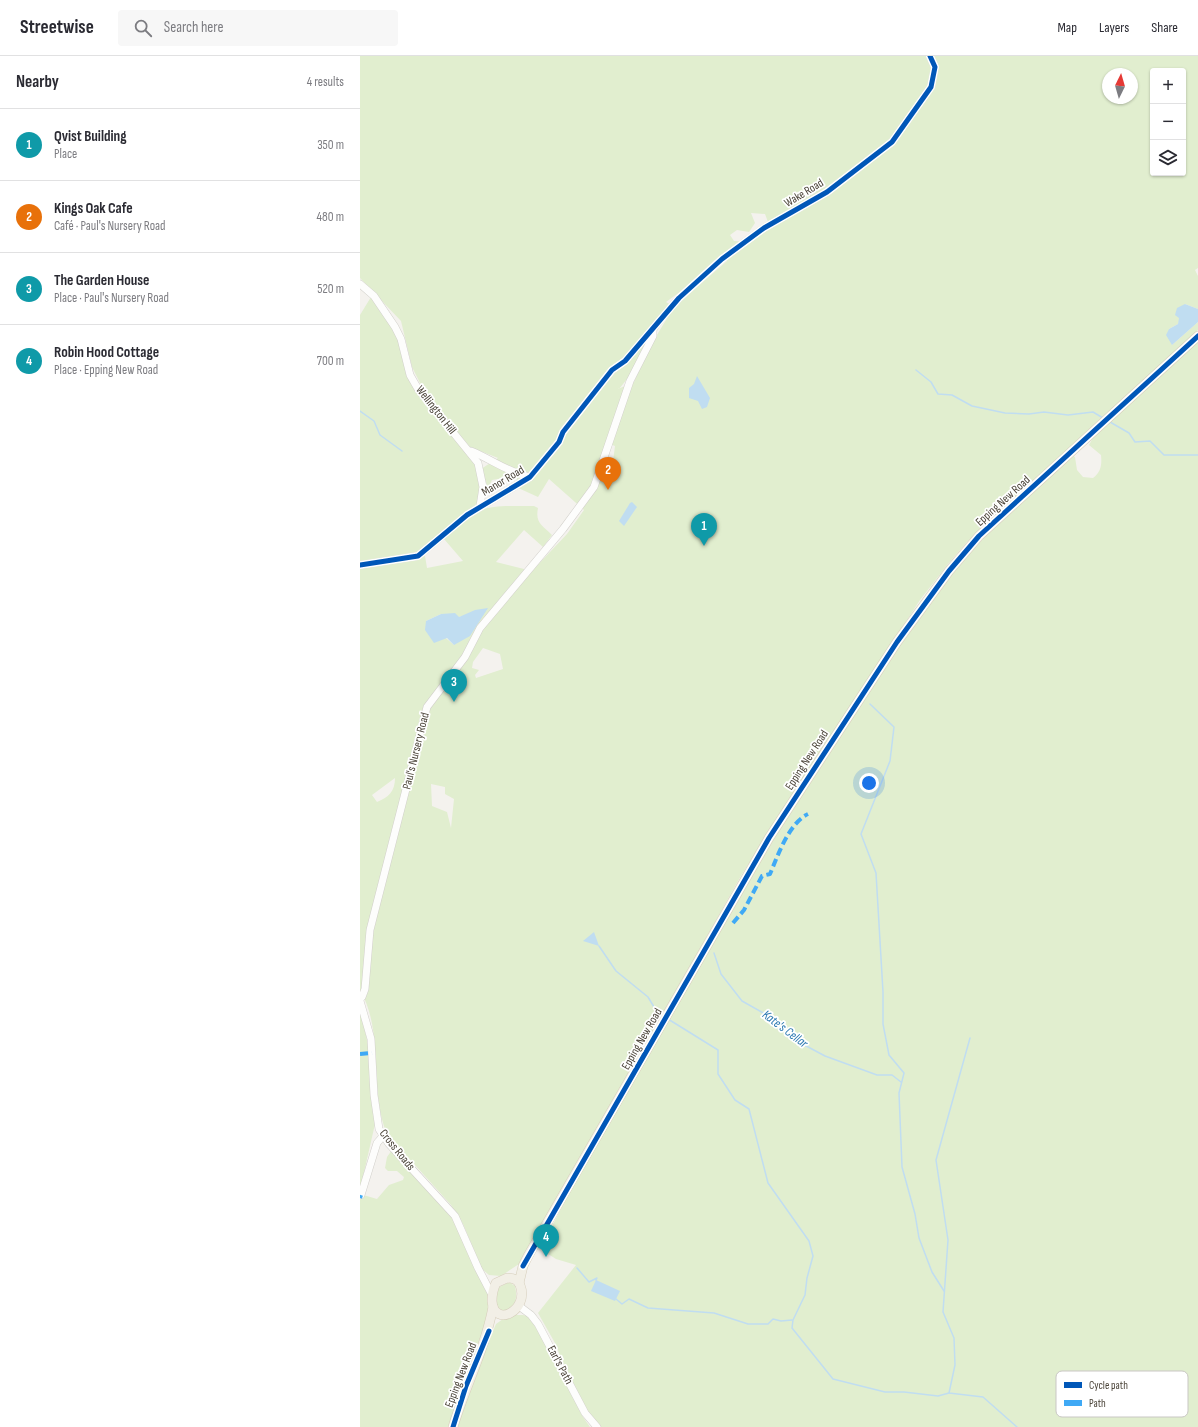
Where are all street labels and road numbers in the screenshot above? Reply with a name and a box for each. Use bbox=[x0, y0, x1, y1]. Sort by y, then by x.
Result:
street label: Wake Road bbox=[782, 175, 826, 211]
street label: Wellington Hill bbox=[412, 383, 460, 437]
street label: Manor Road bbox=[479, 462, 527, 500]
street label: Epping New Road bbox=[973, 473, 1033, 529]
street label: Paul's Nursery Road bbox=[399, 711, 433, 791]
street label: Epping New Road bbox=[782, 727, 832, 793]
street label: Epping New Road bbox=[618, 1006, 666, 1072]
street label: Cross Roads bbox=[376, 1126, 418, 1174]
street label: Epping New Road bbox=[442, 1340, 480, 1410]
street label: Earl's Path bbox=[544, 1343, 576, 1387]

